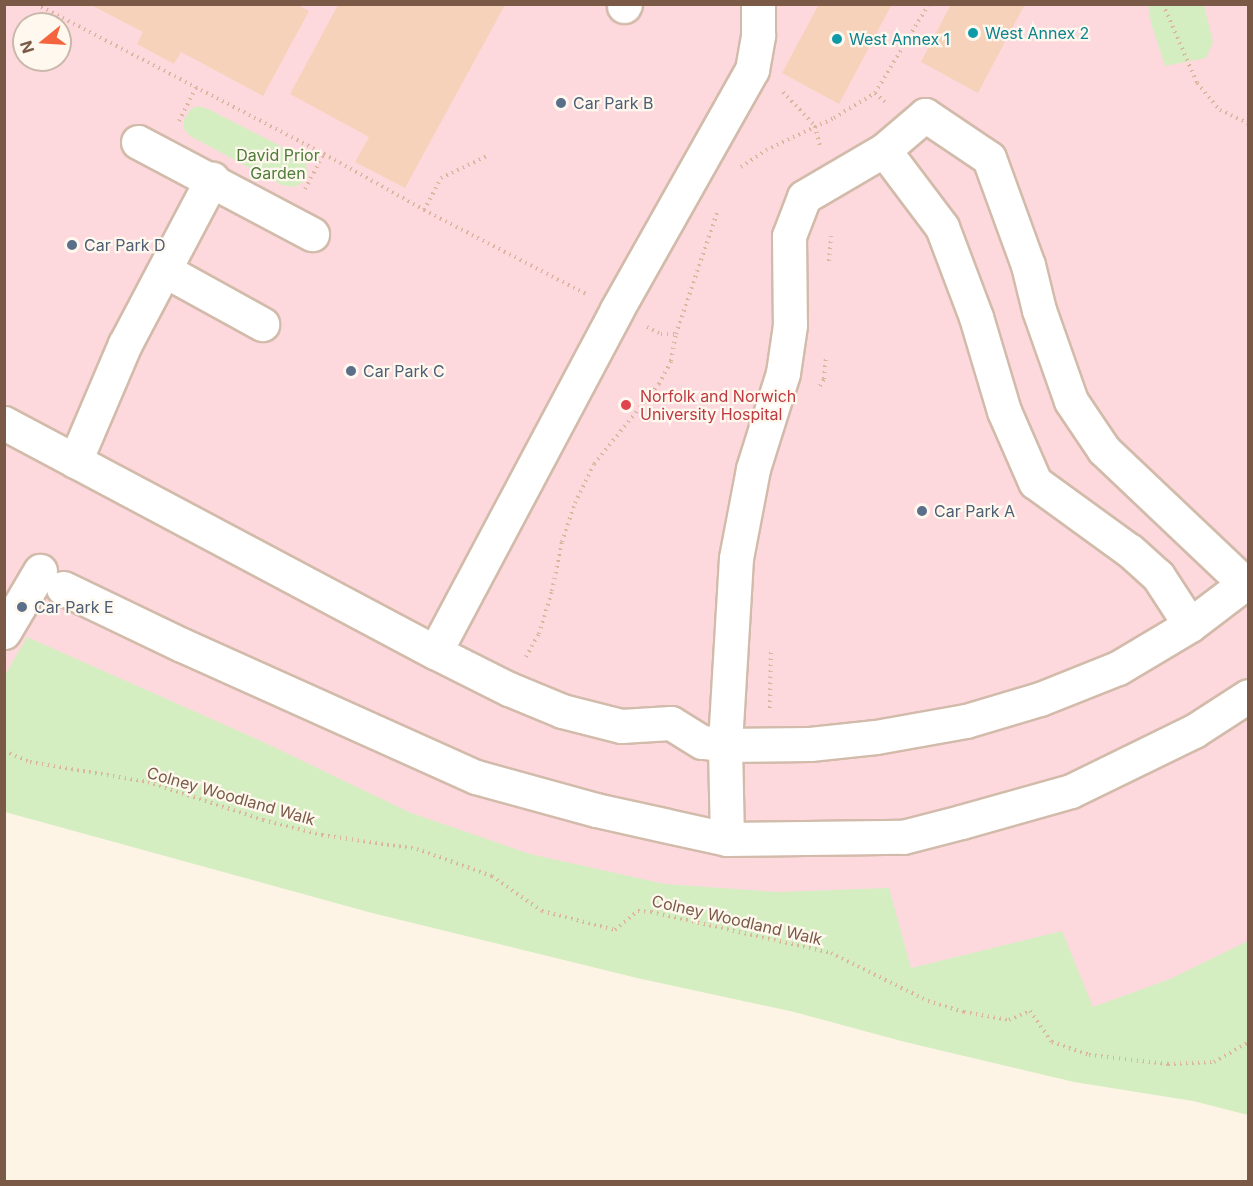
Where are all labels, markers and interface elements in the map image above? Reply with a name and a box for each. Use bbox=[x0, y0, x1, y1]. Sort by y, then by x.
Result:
north arrow bbox=[12, 12, 72, 72]
place label: West Annex 2 bbox=[985, 23, 1089, 43]
marker: West Annex 2 bbox=[966, 26, 980, 40]
place label: West Annex 1 bbox=[849, 29, 950, 49]
marker: West Annex 1 bbox=[830, 32, 844, 46]
text: N bbox=[15, 38, 38, 56]
place label: Car Park B bbox=[573, 93, 653, 113]
marker: Car Park B bbox=[554, 96, 568, 110]
park label: David Prior Garden bbox=[236, 145, 320, 183]
place label: Car Park D bbox=[84, 235, 166, 255]
marker: Car Park D bbox=[65, 238, 79, 252]
place label: Car Park C bbox=[363, 361, 445, 381]
marker: Car Park C bbox=[344, 364, 358, 378]
place label: Norfolk and Norwich University Hospital bbox=[640, 386, 796, 424]
marker: Norfolk and Norwich University Hospital bbox=[617, 396, 635, 414]
place label: Car Park A bbox=[934, 501, 1015, 521]
marker: Car Park A bbox=[915, 504, 929, 518]
place label: Car Park E bbox=[34, 597, 114, 617]
marker: Car Park E bbox=[15, 600, 29, 614]
street label: Colney Woodland Walk bbox=[145, 763, 317, 829]
street label: Colney Woodland Walk bbox=[650, 891, 824, 949]

